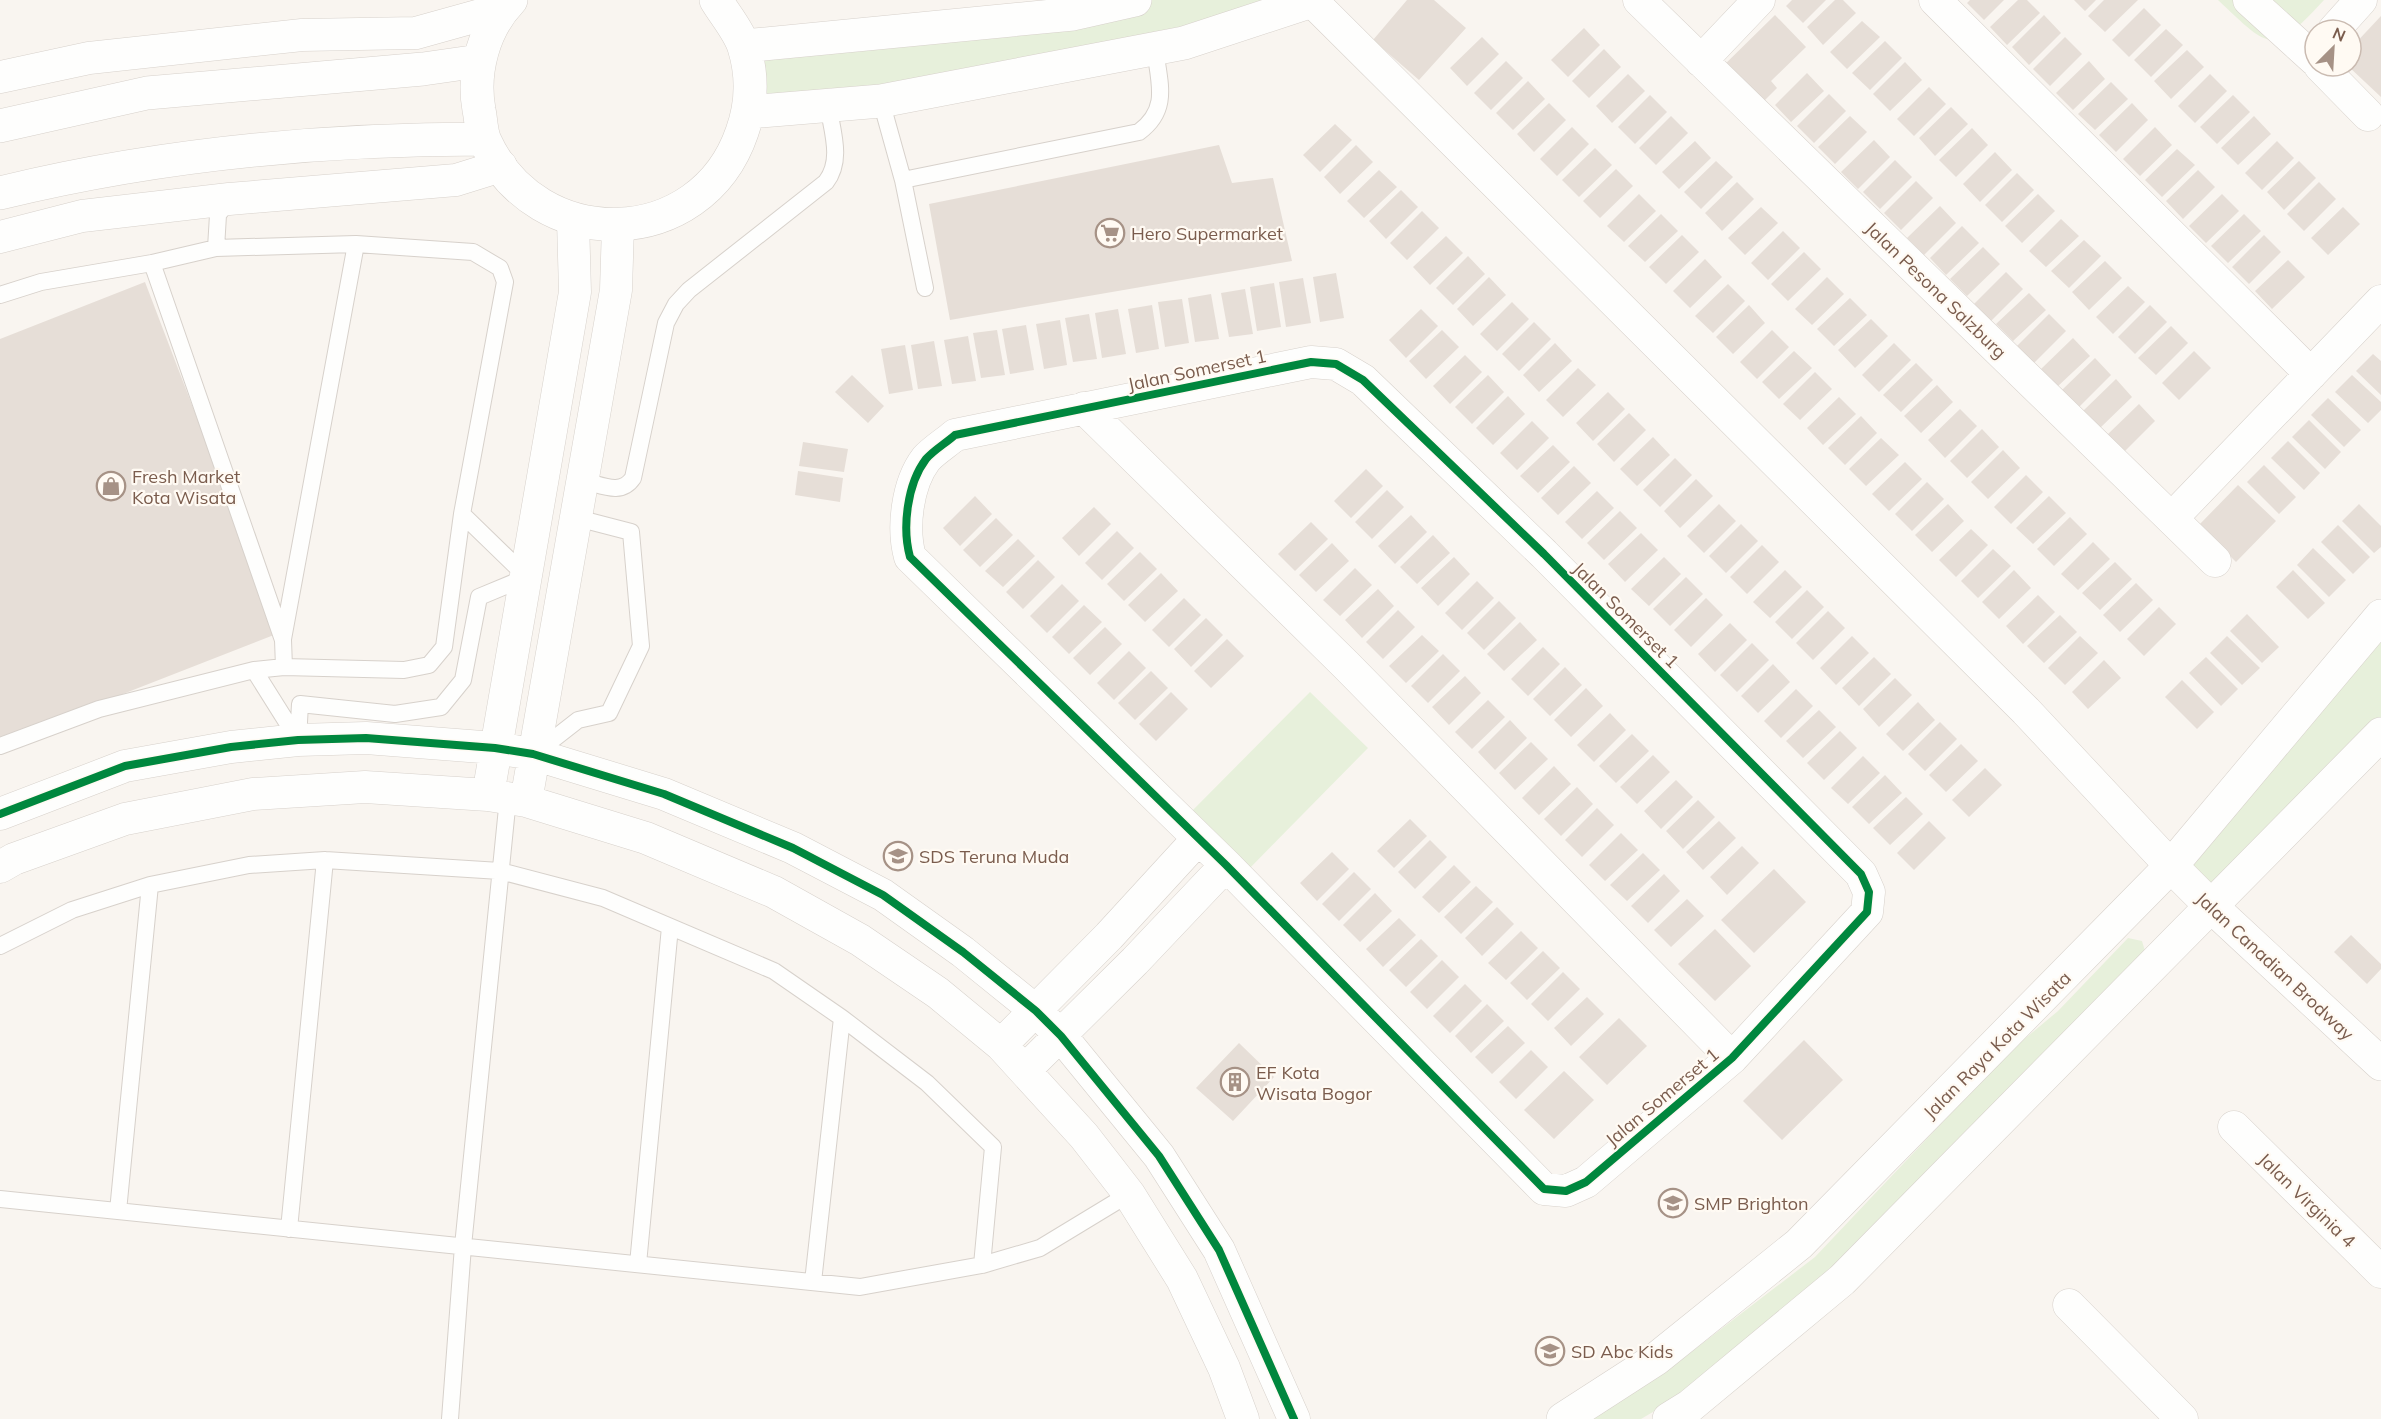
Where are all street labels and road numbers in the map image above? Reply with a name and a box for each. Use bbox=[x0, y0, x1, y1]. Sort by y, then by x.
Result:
street label: Jalan Pesona Salzburg bbox=[1861, 217, 2011, 363]
street label: Jalan Somerset 1 bbox=[1126, 344, 1268, 396]
street label: Jalan Somerset 1 bbox=[1568, 557, 1684, 673]
street label: Jalan Canadian Brodway bbox=[2191, 887, 2359, 1046]
street label: Jalan Raya Kota Wisata bbox=[1918, 966, 2076, 1124]
street label: Jalan Somerset 1 bbox=[1601, 1043, 1723, 1151]
street label: Jalan Virginia 4 bbox=[2253, 1148, 2361, 1252]

